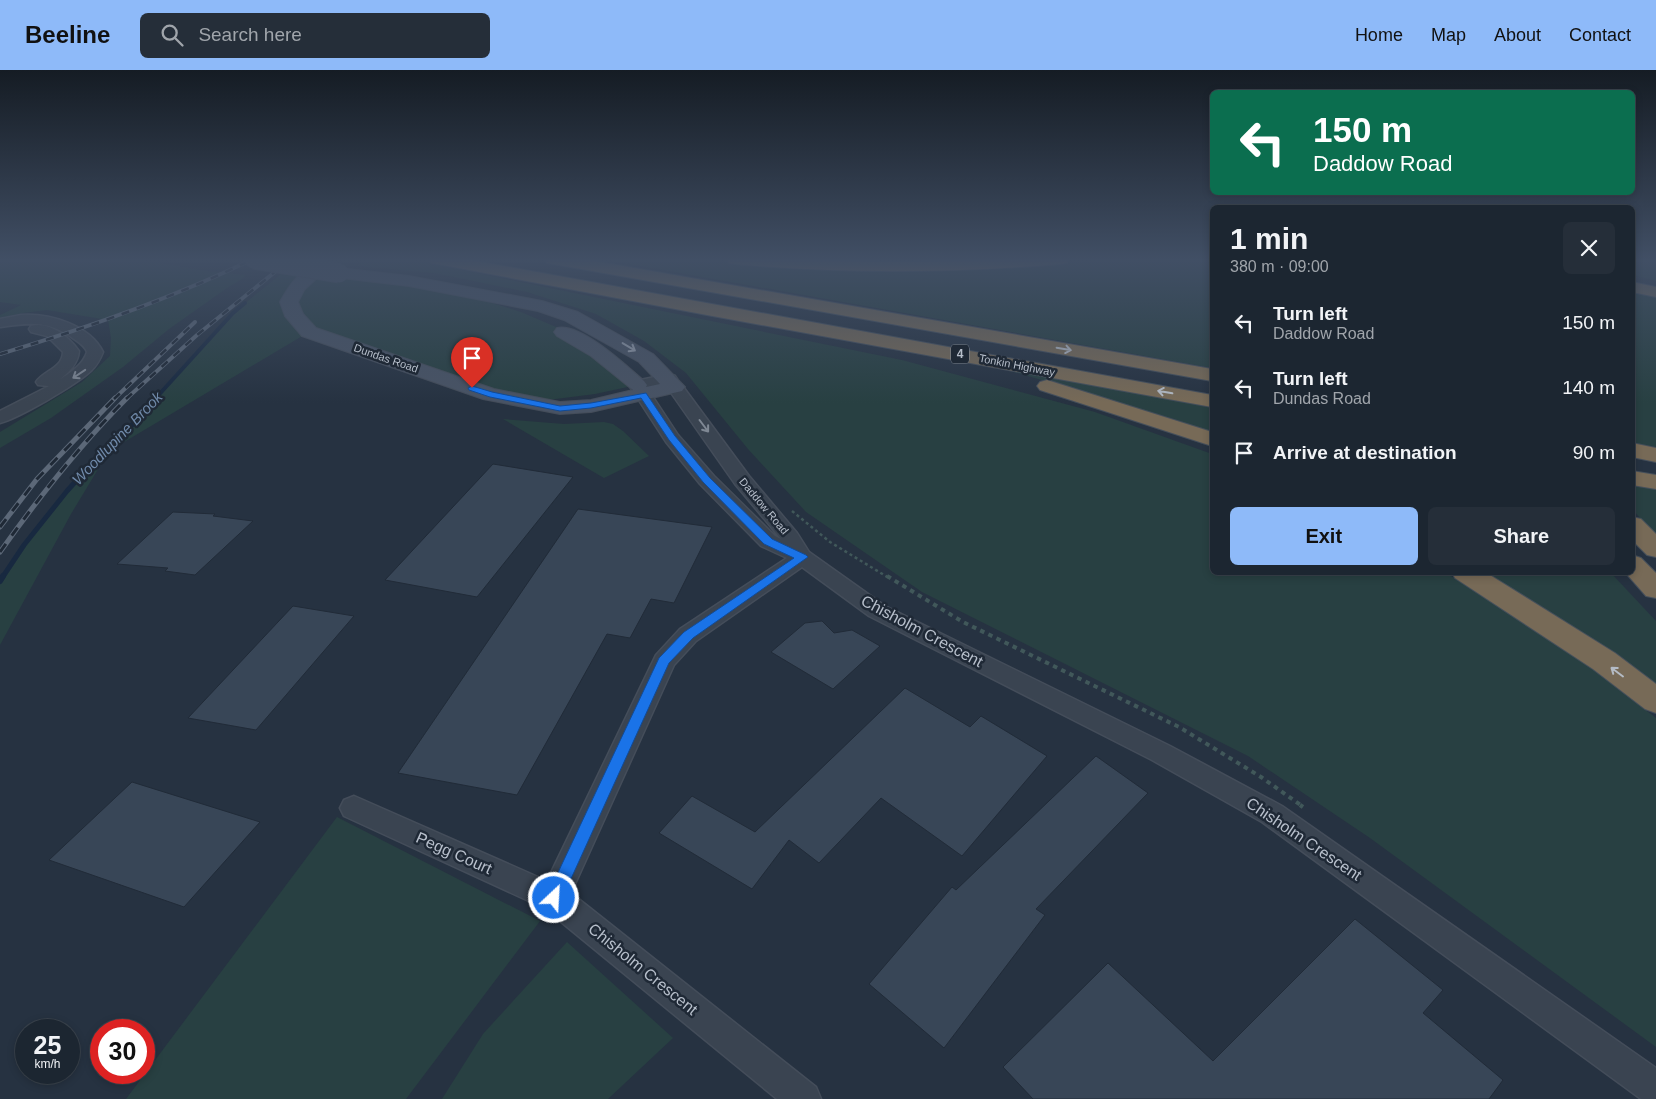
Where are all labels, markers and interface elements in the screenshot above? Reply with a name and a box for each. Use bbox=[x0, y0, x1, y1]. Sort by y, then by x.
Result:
search box bbox=[140, 13, 490, 58]
text: Beeline bbox=[25, 21, 110, 48]
icon: search bbox=[158, 21, 186, 49]
text: Search here bbox=[198, 24, 302, 45]
text: Home bbox=[1355, 25, 1403, 45]
text: Map bbox=[1431, 25, 1466, 45]
text: About bbox=[1494, 25, 1541, 45]
text: Contact bbox=[1569, 25, 1631, 45]
icon: left bbox=[1230, 110, 1295, 175]
text: 150 m bbox=[1313, 110, 1412, 149]
text: Daddow Road bbox=[1313, 151, 1452, 176]
text: 1 min bbox=[1230, 222, 1308, 255]
button: close bbox=[1563, 222, 1615, 274]
text: 380 m · 09:00 bbox=[1230, 258, 1329, 275]
text: Turn left bbox=[1273, 303, 1348, 324]
icon: left bbox=[1230, 309, 1258, 337]
text: 150 m bbox=[1562, 312, 1615, 333]
text: Daddow Road bbox=[1273, 325, 1374, 342]
pin bbox=[451, 337, 493, 388]
street label: Dundas Road bbox=[352, 341, 420, 375]
one-way arrow bbox=[621, 342, 635, 352]
icon: arrive bbox=[458, 344, 486, 372]
road number: 4 bbox=[951, 344, 969, 364]
one-way arrow bbox=[1055, 344, 1071, 354]
street label: Tonkin Highway bbox=[978, 352, 1056, 378]
text: Turn left bbox=[1273, 368, 1348, 389]
one-way arrow bbox=[72, 369, 86, 379]
icon: left bbox=[1230, 374, 1258, 402]
text: 140 m bbox=[1562, 377, 1615, 398]
one-way arrow bbox=[1157, 386, 1173, 396]
water label: Woodlupine Brook bbox=[68, 387, 167, 488]
text: Dundas Road bbox=[1273, 390, 1371, 407]
one-way arrow bbox=[699, 419, 709, 433]
icon: arrive bbox=[1230, 439, 1258, 467]
text: Arrive at destination bbox=[1273, 442, 1457, 463]
text: 90 m bbox=[1573, 442, 1615, 463]
street label: Daddow Road bbox=[737, 475, 791, 537]
button: Exit bbox=[1230, 507, 1418, 565]
button: Share bbox=[1428, 507, 1615, 565]
street label: Chisholm Crescent bbox=[858, 592, 986, 670]
one-way arrow bbox=[1611, 666, 1624, 677]
street label: Chisholm Crescent bbox=[1243, 794, 1365, 884]
street label: Pegg Court bbox=[414, 829, 495, 877]
position arrow bbox=[527, 871, 579, 923]
street label: Chisholm Crescent bbox=[585, 920, 701, 1018]
speed limit sign: 30 bbox=[90, 1019, 155, 1084]
text: 25 bbox=[34, 1031, 61, 1059]
text: km/h bbox=[34, 1057, 61, 1071]

